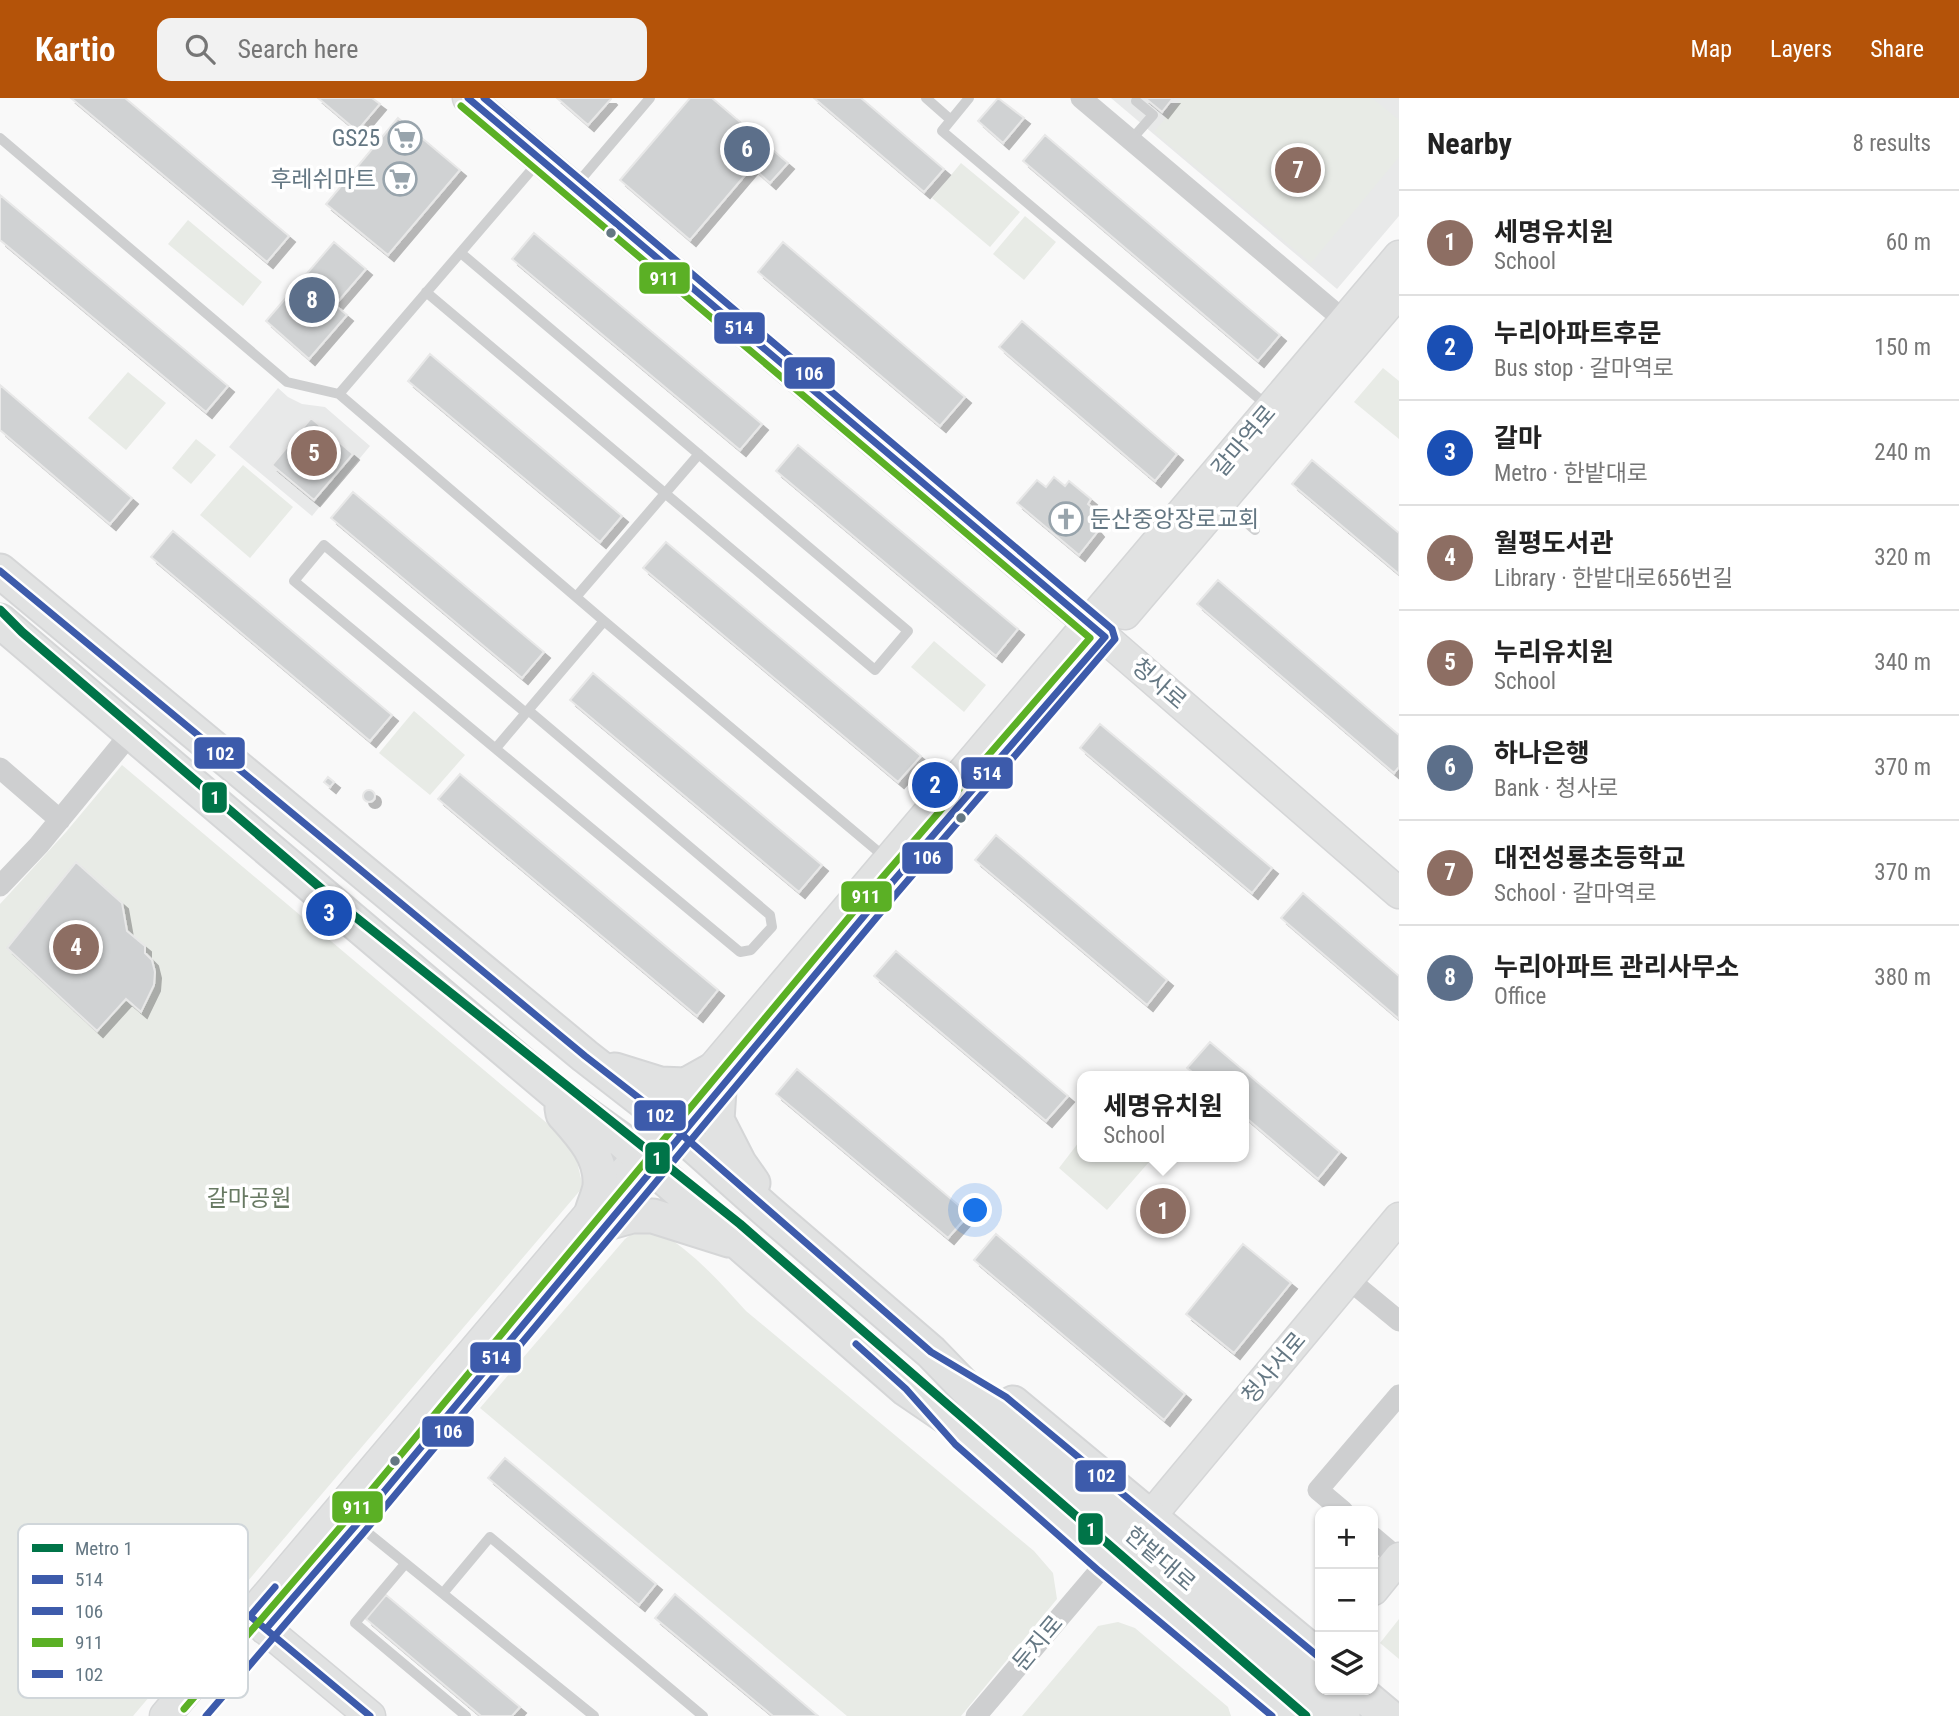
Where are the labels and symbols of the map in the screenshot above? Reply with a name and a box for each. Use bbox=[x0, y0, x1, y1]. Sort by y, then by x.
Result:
supermarket icon: GS25 bbox=[386, 119, 424, 157]
pin: 6 bbox=[724, 123, 770, 175]
place label: GS25 bbox=[332, 125, 380, 152]
pin: 7 bbox=[1275, 144, 1321, 196]
supermarket icon: 후레쉬마트 bbox=[381, 160, 419, 198]
place label: 후레쉬마트 bbox=[270, 166, 376, 193]
unlabelled marker bbox=[604, 226, 618, 240]
line badge: 911 bbox=[638, 261, 691, 295]
text: 911 bbox=[650, 267, 678, 290]
pin: 8 bbox=[289, 274, 335, 326]
line badge: 514 bbox=[713, 311, 766, 345]
text: 514 bbox=[725, 316, 753, 339]
line badge: 106 bbox=[783, 356, 836, 390]
text: 106 bbox=[795, 362, 823, 385]
street label: 갈마역로 bbox=[1206, 400, 1282, 482]
pin: 5 bbox=[291, 427, 337, 479]
church icon: 둔산중앙장로교회 bbox=[1047, 500, 1085, 538]
place label: 둔산중앙장로교회 bbox=[1090, 506, 1259, 533]
street label: 청사로 bbox=[1126, 653, 1192, 715]
line badge: 102 bbox=[193, 736, 246, 770]
text: 102 bbox=[206, 742, 234, 765]
line badge: 514 bbox=[960, 756, 1014, 790]
pin: 2 bbox=[912, 759, 958, 811]
text: 514 bbox=[973, 762, 1001, 785]
line badge: 1 bbox=[201, 781, 228, 814]
text: 1 bbox=[210, 786, 220, 809]
unlabelled marker bbox=[954, 811, 968, 825]
line badge: 106 bbox=[901, 841, 954, 875]
text: 106 bbox=[913, 846, 941, 869]
line badge: 911 bbox=[840, 880, 893, 913]
text: 911 bbox=[852, 885, 880, 908]
pin: 3 bbox=[306, 887, 352, 939]
pin: 4 bbox=[53, 921, 99, 973]
line badge: 102 bbox=[633, 1099, 687, 1132]
text: 102 bbox=[646, 1104, 674, 1127]
line badge: 1 bbox=[644, 1141, 671, 1175]
text: 1 bbox=[652, 1147, 662, 1170]
park label: 갈마공원 bbox=[207, 1185, 291, 1212]
pin: 1 bbox=[1140, 1185, 1186, 1237]
your location bbox=[958, 1193, 992, 1227]
street label: 청사서로 bbox=[1236, 1327, 1312, 1409]
line badge: 514 bbox=[469, 1341, 522, 1374]
text: 514 bbox=[482, 1346, 510, 1369]
line badge: 106 bbox=[421, 1415, 475, 1448]
text: 106 bbox=[434, 1420, 462, 1443]
unlabelled marker bbox=[388, 1454, 402, 1468]
line badge: 102 bbox=[1074, 1459, 1127, 1493]
text: 102 bbox=[1087, 1464, 1115, 1487]
line badge: 911 bbox=[331, 1490, 384, 1524]
text: 911 bbox=[343, 1496, 371, 1519]
line badge: 1 bbox=[1077, 1512, 1104, 1546]
text: 1 bbox=[1086, 1518, 1096, 1541]
street label: 한밭대로 bbox=[1119, 1521, 1201, 1597]
legend bbox=[18, 1524, 248, 1698]
text: Metro 1 bbox=[75, 1537, 133, 1560]
text: 514 bbox=[75, 1568, 103, 1591]
text: 106 bbox=[75, 1600, 103, 1623]
street label: 둔지로 bbox=[1007, 1610, 1069, 1676]
text: 911 bbox=[75, 1631, 103, 1654]
text: 102 bbox=[75, 1663, 103, 1686]

